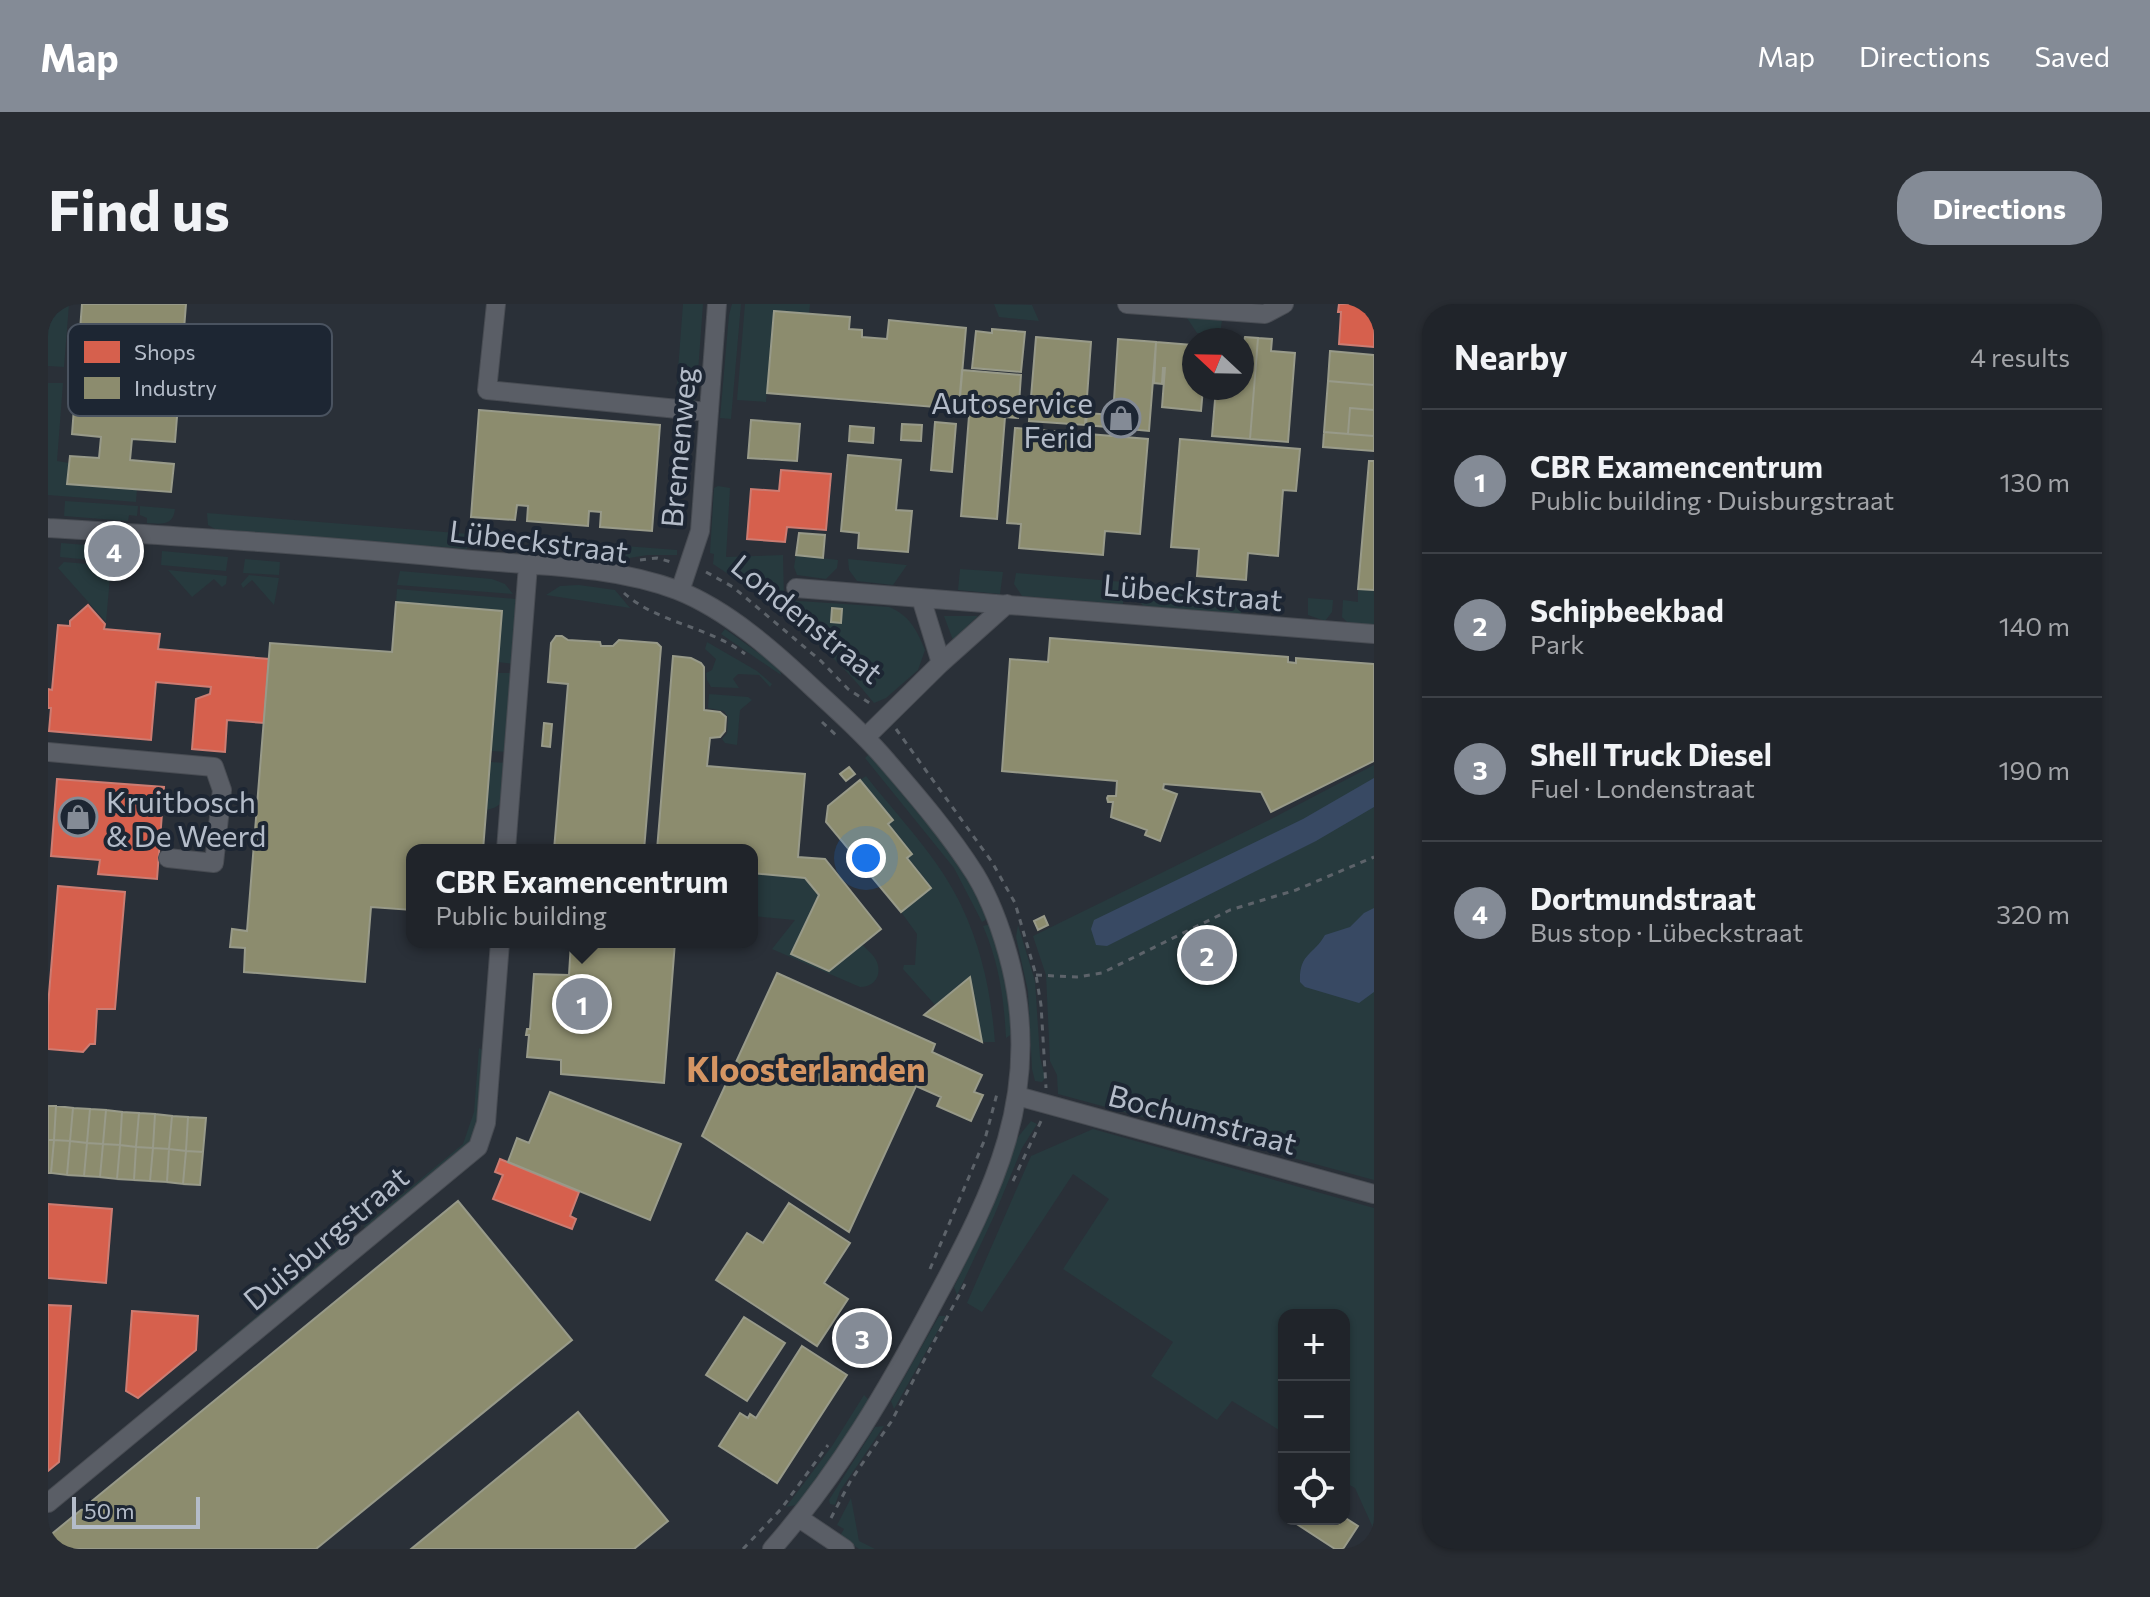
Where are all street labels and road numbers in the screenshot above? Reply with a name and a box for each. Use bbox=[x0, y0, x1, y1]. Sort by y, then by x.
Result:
street label: Bremenweg bbox=[652, 365, 702, 529]
street label: Lübeckstraat bbox=[447, 511, 631, 569]
street label: Londenstraat bbox=[725, 546, 891, 690]
street label: Lübeckstraat bbox=[1102, 565, 1284, 617]
street label: Bochumstraat bbox=[1105, 1075, 1301, 1161]
street label: Duisburgstraat bbox=[235, 1157, 415, 1317]

